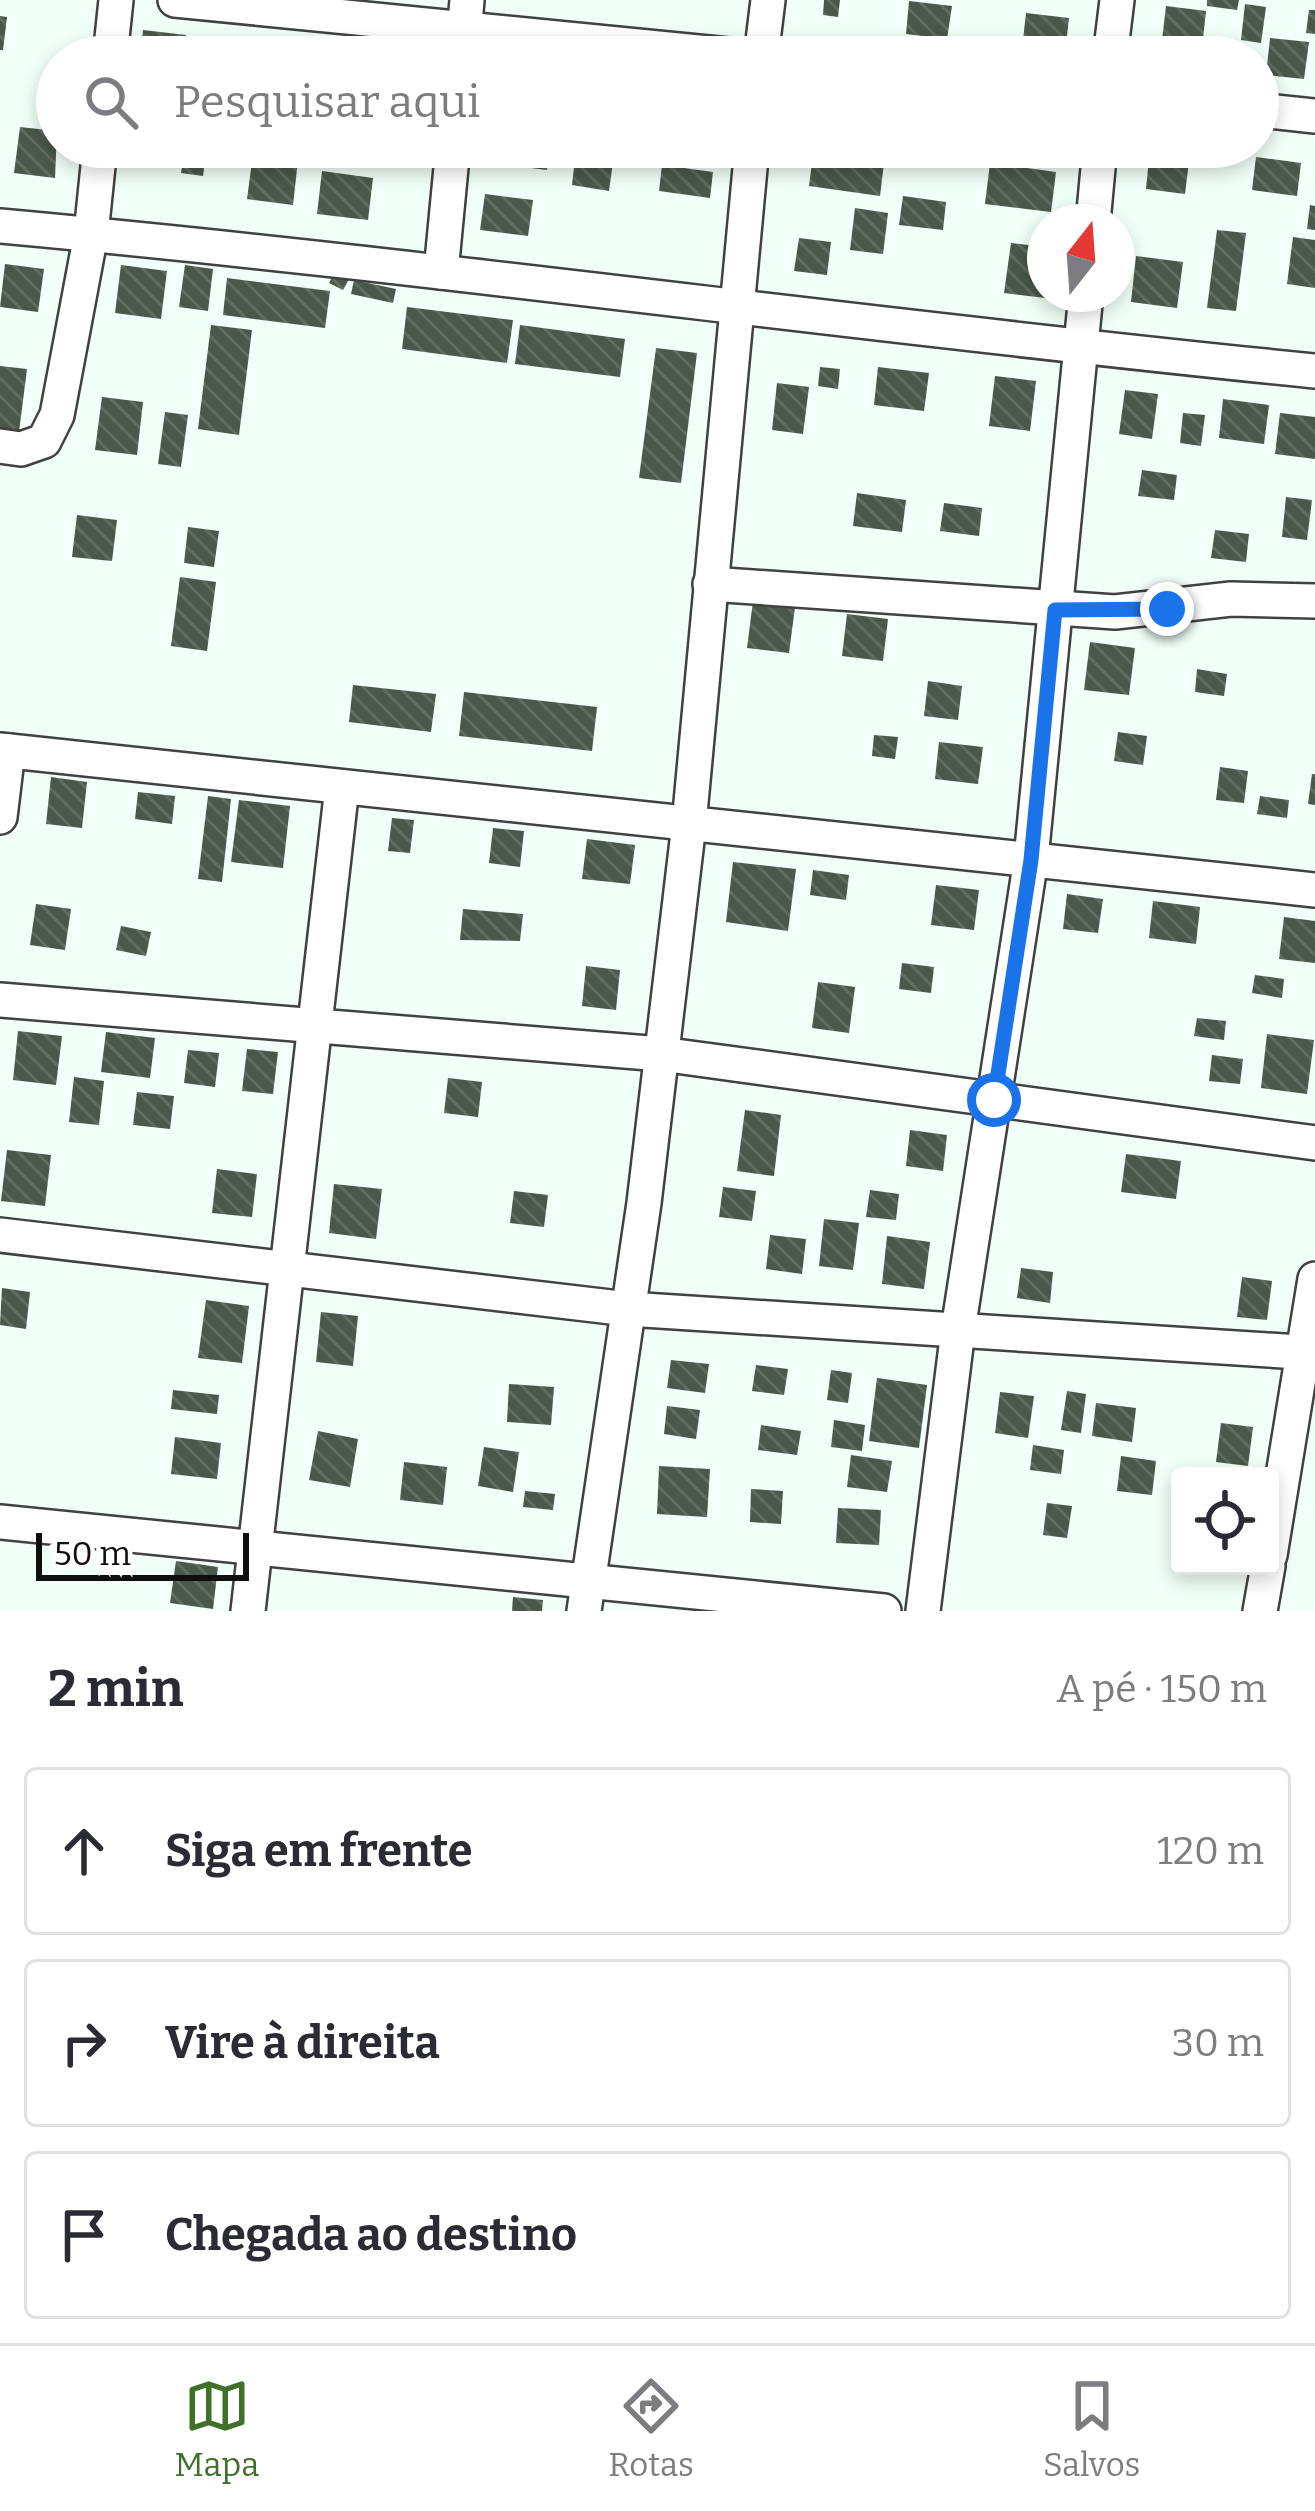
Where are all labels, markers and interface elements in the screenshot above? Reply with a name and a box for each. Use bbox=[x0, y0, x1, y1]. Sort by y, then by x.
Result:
search box bbox=[36, 36, 1279, 168]
icon: search bbox=[78, 69, 144, 135]
text: Pesquisar aqui bbox=[174, 75, 480, 129]
north arrow bbox=[1027, 204, 1135, 312]
route end bbox=[1140, 582, 1194, 636]
route start bbox=[967, 1073, 1021, 1127]
map controls bbox=[1171, 1467, 1279, 1575]
button: locate bbox=[1171, 1467, 1279, 1575]
scale bar bbox=[36, 1527, 249, 1580]
text: 50 m bbox=[54, 1534, 131, 1574]
text: 2 min bbox=[48, 1658, 184, 1720]
text: A pé · 150 m bbox=[1056, 1666, 1267, 1712]
icon: ahead bbox=[51, 1818, 117, 1884]
text: Siga em frente bbox=[165, 1824, 473, 1878]
text: 120 m bbox=[1157, 1828, 1264, 1874]
icon: right bbox=[51, 2010, 117, 2076]
text: Vire à direita bbox=[165, 2016, 440, 2070]
text: 30 m bbox=[1172, 2020, 1264, 2066]
icon: arrive bbox=[51, 2202, 117, 2268]
text: Chegada ao destino bbox=[165, 2208, 577, 2262]
tab: Mapa bbox=[175, 2373, 259, 2485]
tab: Rotas bbox=[608, 2373, 694, 2485]
tab: Salvos bbox=[1043, 2373, 1140, 2485]

